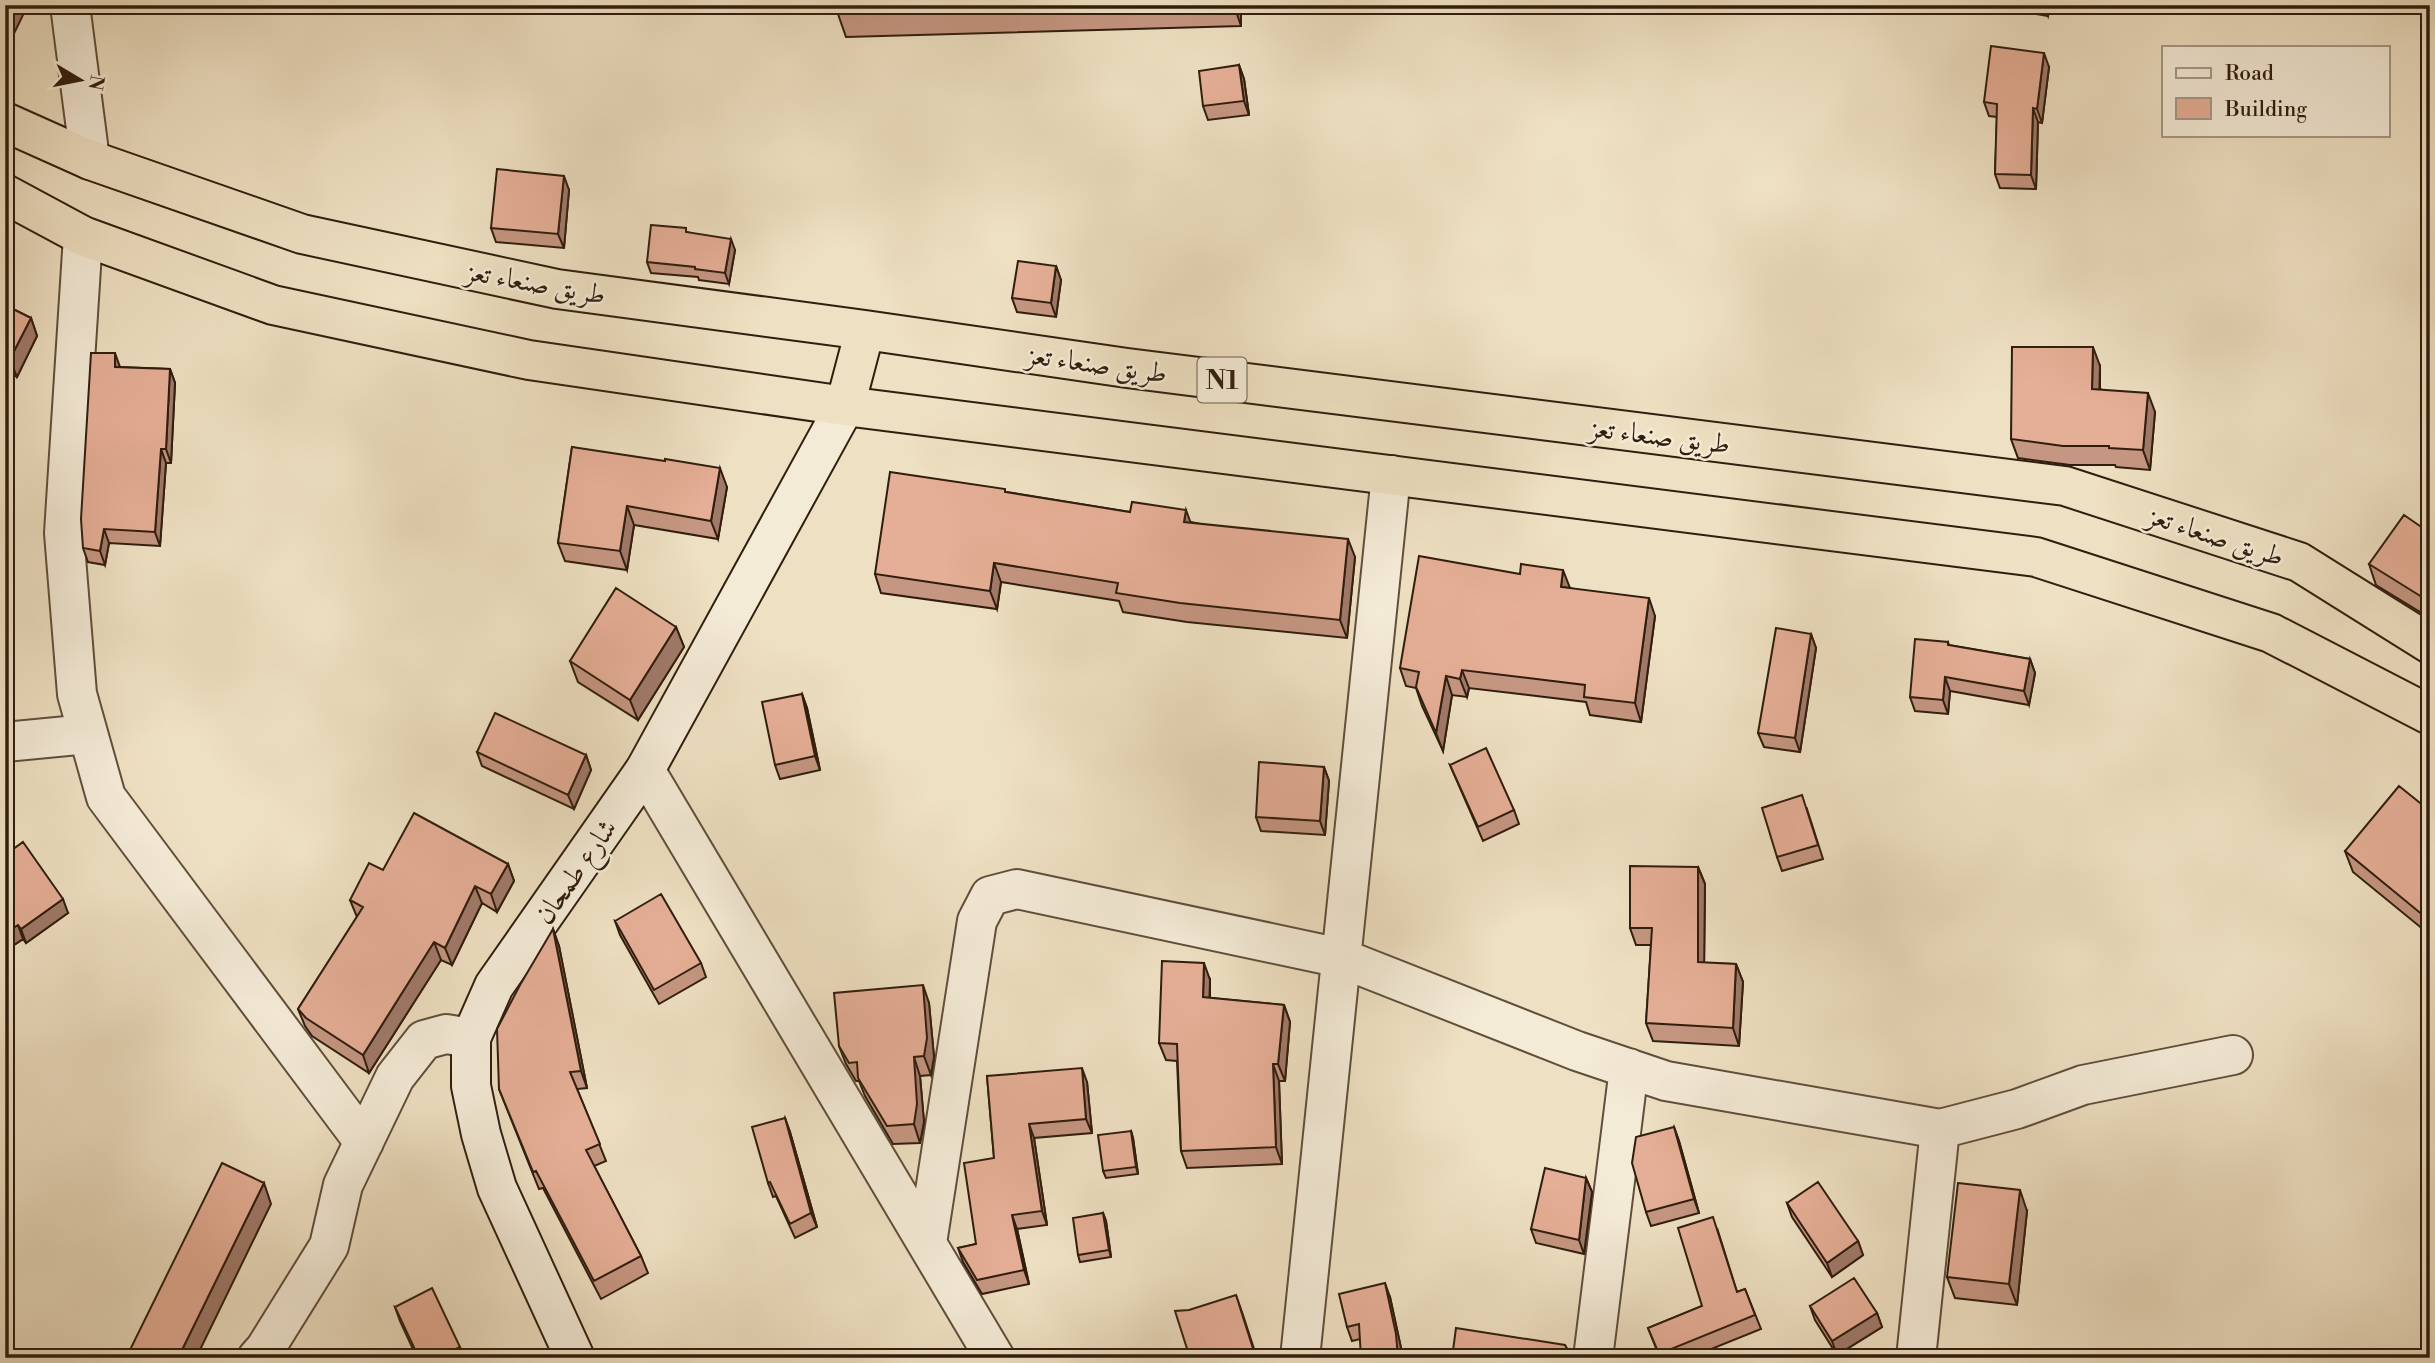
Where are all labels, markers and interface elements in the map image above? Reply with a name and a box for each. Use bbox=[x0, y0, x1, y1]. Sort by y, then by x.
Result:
north arrow bbox=[46, 46, 116, 116]
legend bbox=[2162, 46, 2390, 136]
text: Road bbox=[2225, 61, 2274, 87]
text: N bbox=[83, 73, 109, 92]
text: Building bbox=[2224, 97, 2307, 123]
street label: طريق صنعاء تعز bbox=[460, 253, 609, 313]
street label: طريق صنعاء تعز bbox=[1021, 337, 1169, 392]
road number: N1 bbox=[1198, 358, 1246, 402]
street label: طريق صنعاء تعز bbox=[1584, 410, 1732, 462]
street label: طريق صنعاء تعز bbox=[2140, 497, 2288, 575]
street label: شارع طمحان bbox=[527, 812, 629, 934]

